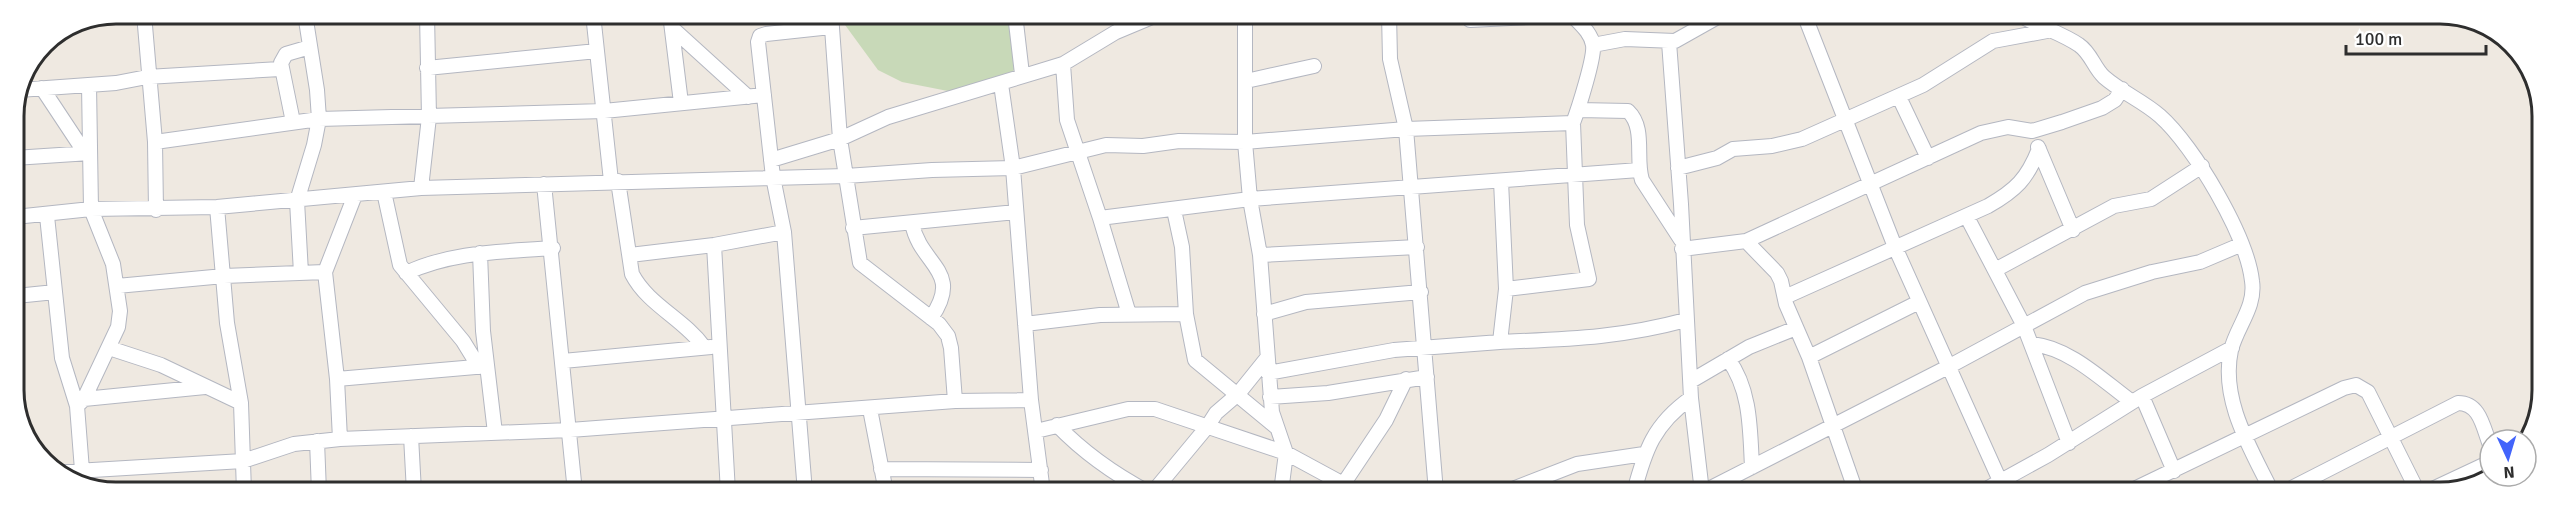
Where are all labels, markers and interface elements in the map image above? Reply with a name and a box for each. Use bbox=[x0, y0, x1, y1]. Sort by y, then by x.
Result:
scale bar bbox=[2346, 18, 2486, 56]
text: 100 m bbox=[2355, 28, 2402, 50]
north arrow bbox=[2478, 428, 2538, 488]
text: N bbox=[2503, 462, 2515, 482]

